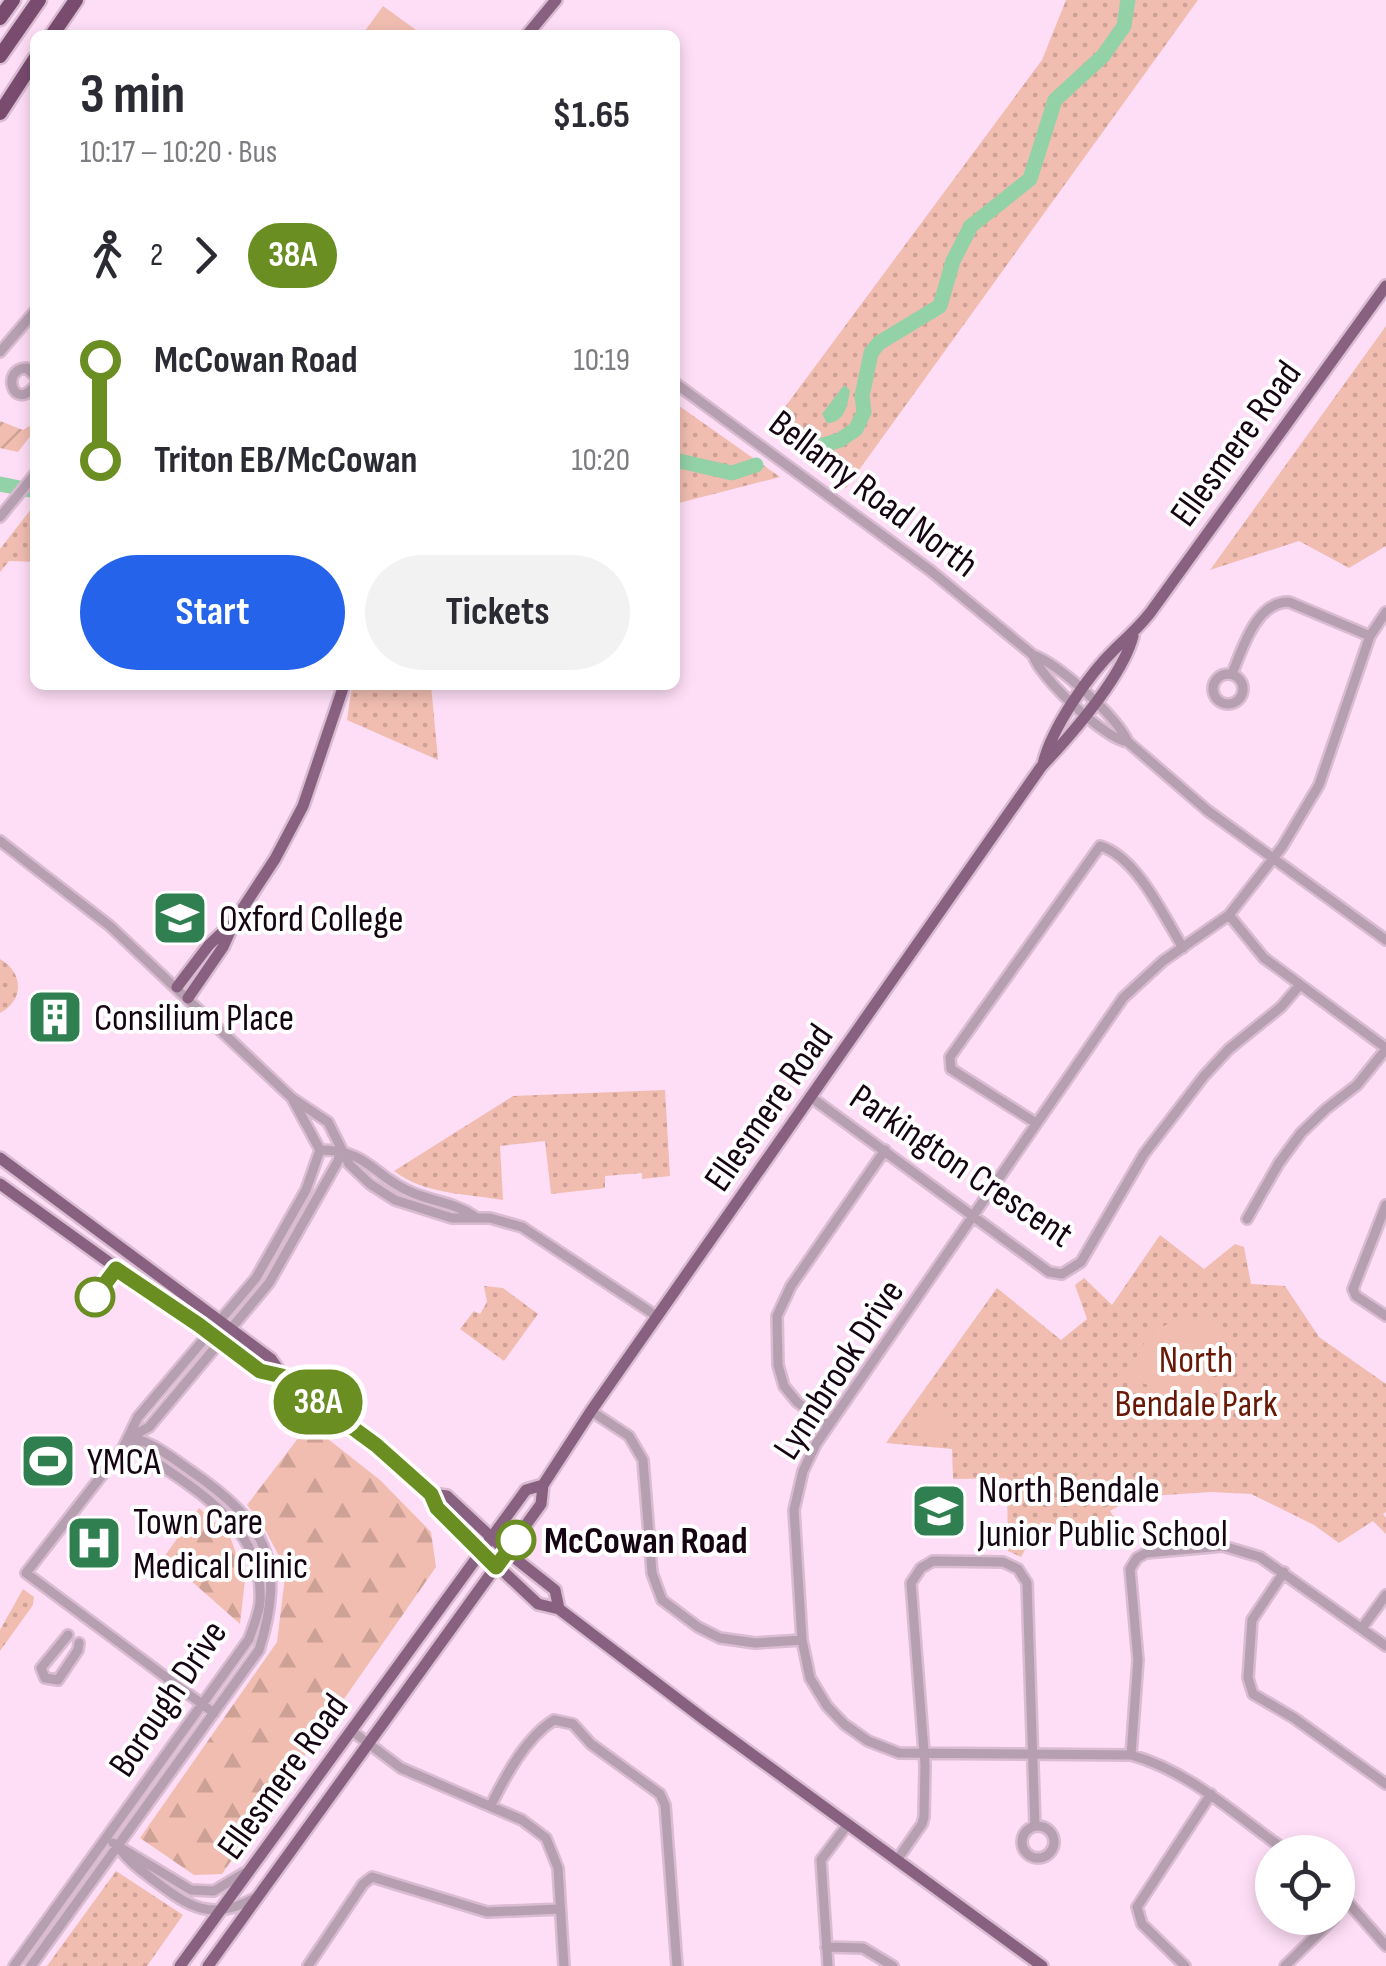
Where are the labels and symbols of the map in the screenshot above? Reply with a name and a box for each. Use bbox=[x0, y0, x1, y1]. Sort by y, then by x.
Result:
street label: Ellesmere Road bbox=[1161, 352, 1311, 535]
street label: Bellamy Road North bbox=[760, 401, 986, 587]
school or university icon: Oxford College bbox=[150, 888, 210, 948]
place label: Oxford College bbox=[219, 897, 404, 942]
building icon: Consilium Place bbox=[25, 987, 85, 1047]
place label: Consilium Place bbox=[94, 996, 294, 1041]
street label: Ellesmere Road bbox=[695, 1016, 843, 1200]
street label: Parkington Crescent bbox=[841, 1075, 1081, 1257]
street label: Lynnbrook Drive bbox=[765, 1272, 914, 1468]
unlabelled marker bbox=[76, 1278, 114, 1316]
park label: North Bendale Park bbox=[1115, 1338, 1278, 1427]
line badge: 38A bbox=[260, 1370, 376, 1434]
sports icon: YMCA bbox=[18, 1431, 78, 1491]
place label: YMCA bbox=[87, 1440, 161, 1485]
place label: North Bendale Junior Public School bbox=[977, 1468, 1228, 1557]
school or university icon: North Bendale Junior Public School bbox=[909, 1481, 969, 1541]
place label: Town Care Medical Clinic bbox=[133, 1500, 308, 1589]
hospital icon: Town Care Medical Clinic bbox=[64, 1513, 124, 1573]
place label: McCowan Road bbox=[544, 1519, 747, 1564]
marker: McCowan Road bbox=[497, 1521, 535, 1559]
street label: Borough Drive bbox=[100, 1612, 237, 1785]
street label: Ellesmere Road bbox=[208, 1685, 358, 1868]

